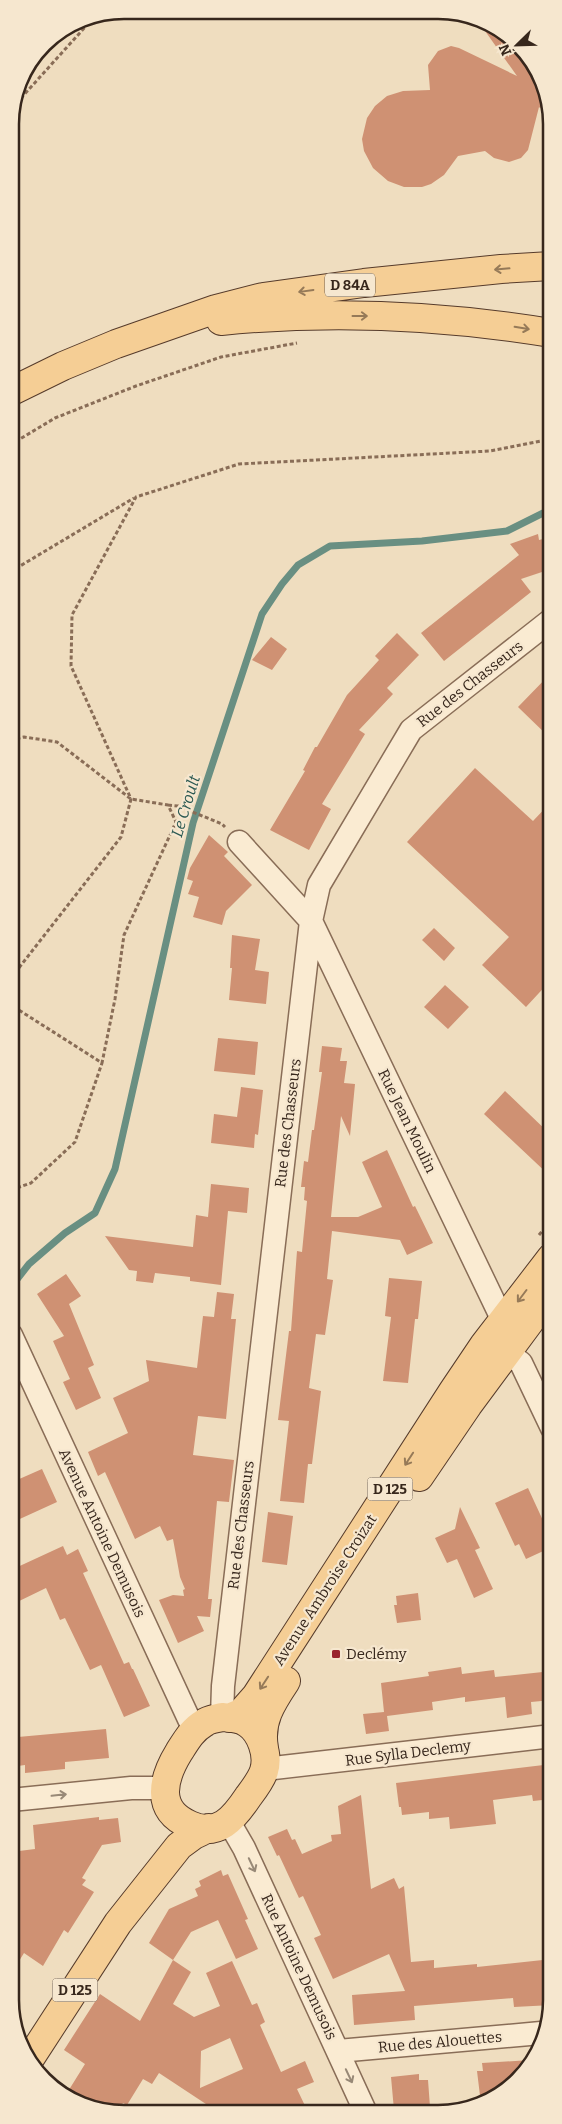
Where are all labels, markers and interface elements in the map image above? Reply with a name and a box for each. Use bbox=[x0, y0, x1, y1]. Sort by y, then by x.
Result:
north arrow bbox=[492, 20, 542, 70]
text: N bbox=[495, 41, 515, 58]
one-way arrow bbox=[495, 265, 511, 274]
road number: D 84A bbox=[325, 274, 375, 296]
one-way arrow bbox=[298, 286, 314, 296]
one-way arrow bbox=[352, 311, 368, 321]
one-way arrow bbox=[514, 323, 530, 333]
street label: Rue des Chasseurs bbox=[413, 637, 527, 731]
water label: Le Croult bbox=[167, 773, 204, 839]
street label: Rue des Chasseurs bbox=[271, 1058, 305, 1188]
street label: Rue Jean Moulin bbox=[374, 1066, 440, 1176]
one-way arrow bbox=[516, 1289, 527, 1302]
street label: Avenue Antoine Demusois bbox=[55, 1446, 149, 1620]
one-way arrow bbox=[404, 1451, 414, 1465]
street label: Rue des Chasseurs bbox=[224, 1460, 258, 1590]
road number: D 125 bbox=[368, 1478, 412, 1500]
street label: Avenue Ambroise Croizat bbox=[269, 1511, 381, 1669]
place label: Declémy bbox=[346, 1645, 407, 1663]
marker: Declémy bbox=[330, 1648, 342, 1660]
one-way arrow bbox=[259, 1676, 269, 1690]
street label: Rue Sylla Declemy bbox=[344, 1736, 472, 1770]
one-way arrow bbox=[51, 1790, 67, 1800]
one-way arrow bbox=[247, 1857, 257, 1872]
street label: Rue Antoine Demusois bbox=[257, 1891, 341, 2043]
road number: D 125 bbox=[52, 1978, 98, 2002]
street label: Rue des Alouettes bbox=[377, 2028, 503, 2056]
one-way arrow bbox=[345, 2068, 355, 2083]

